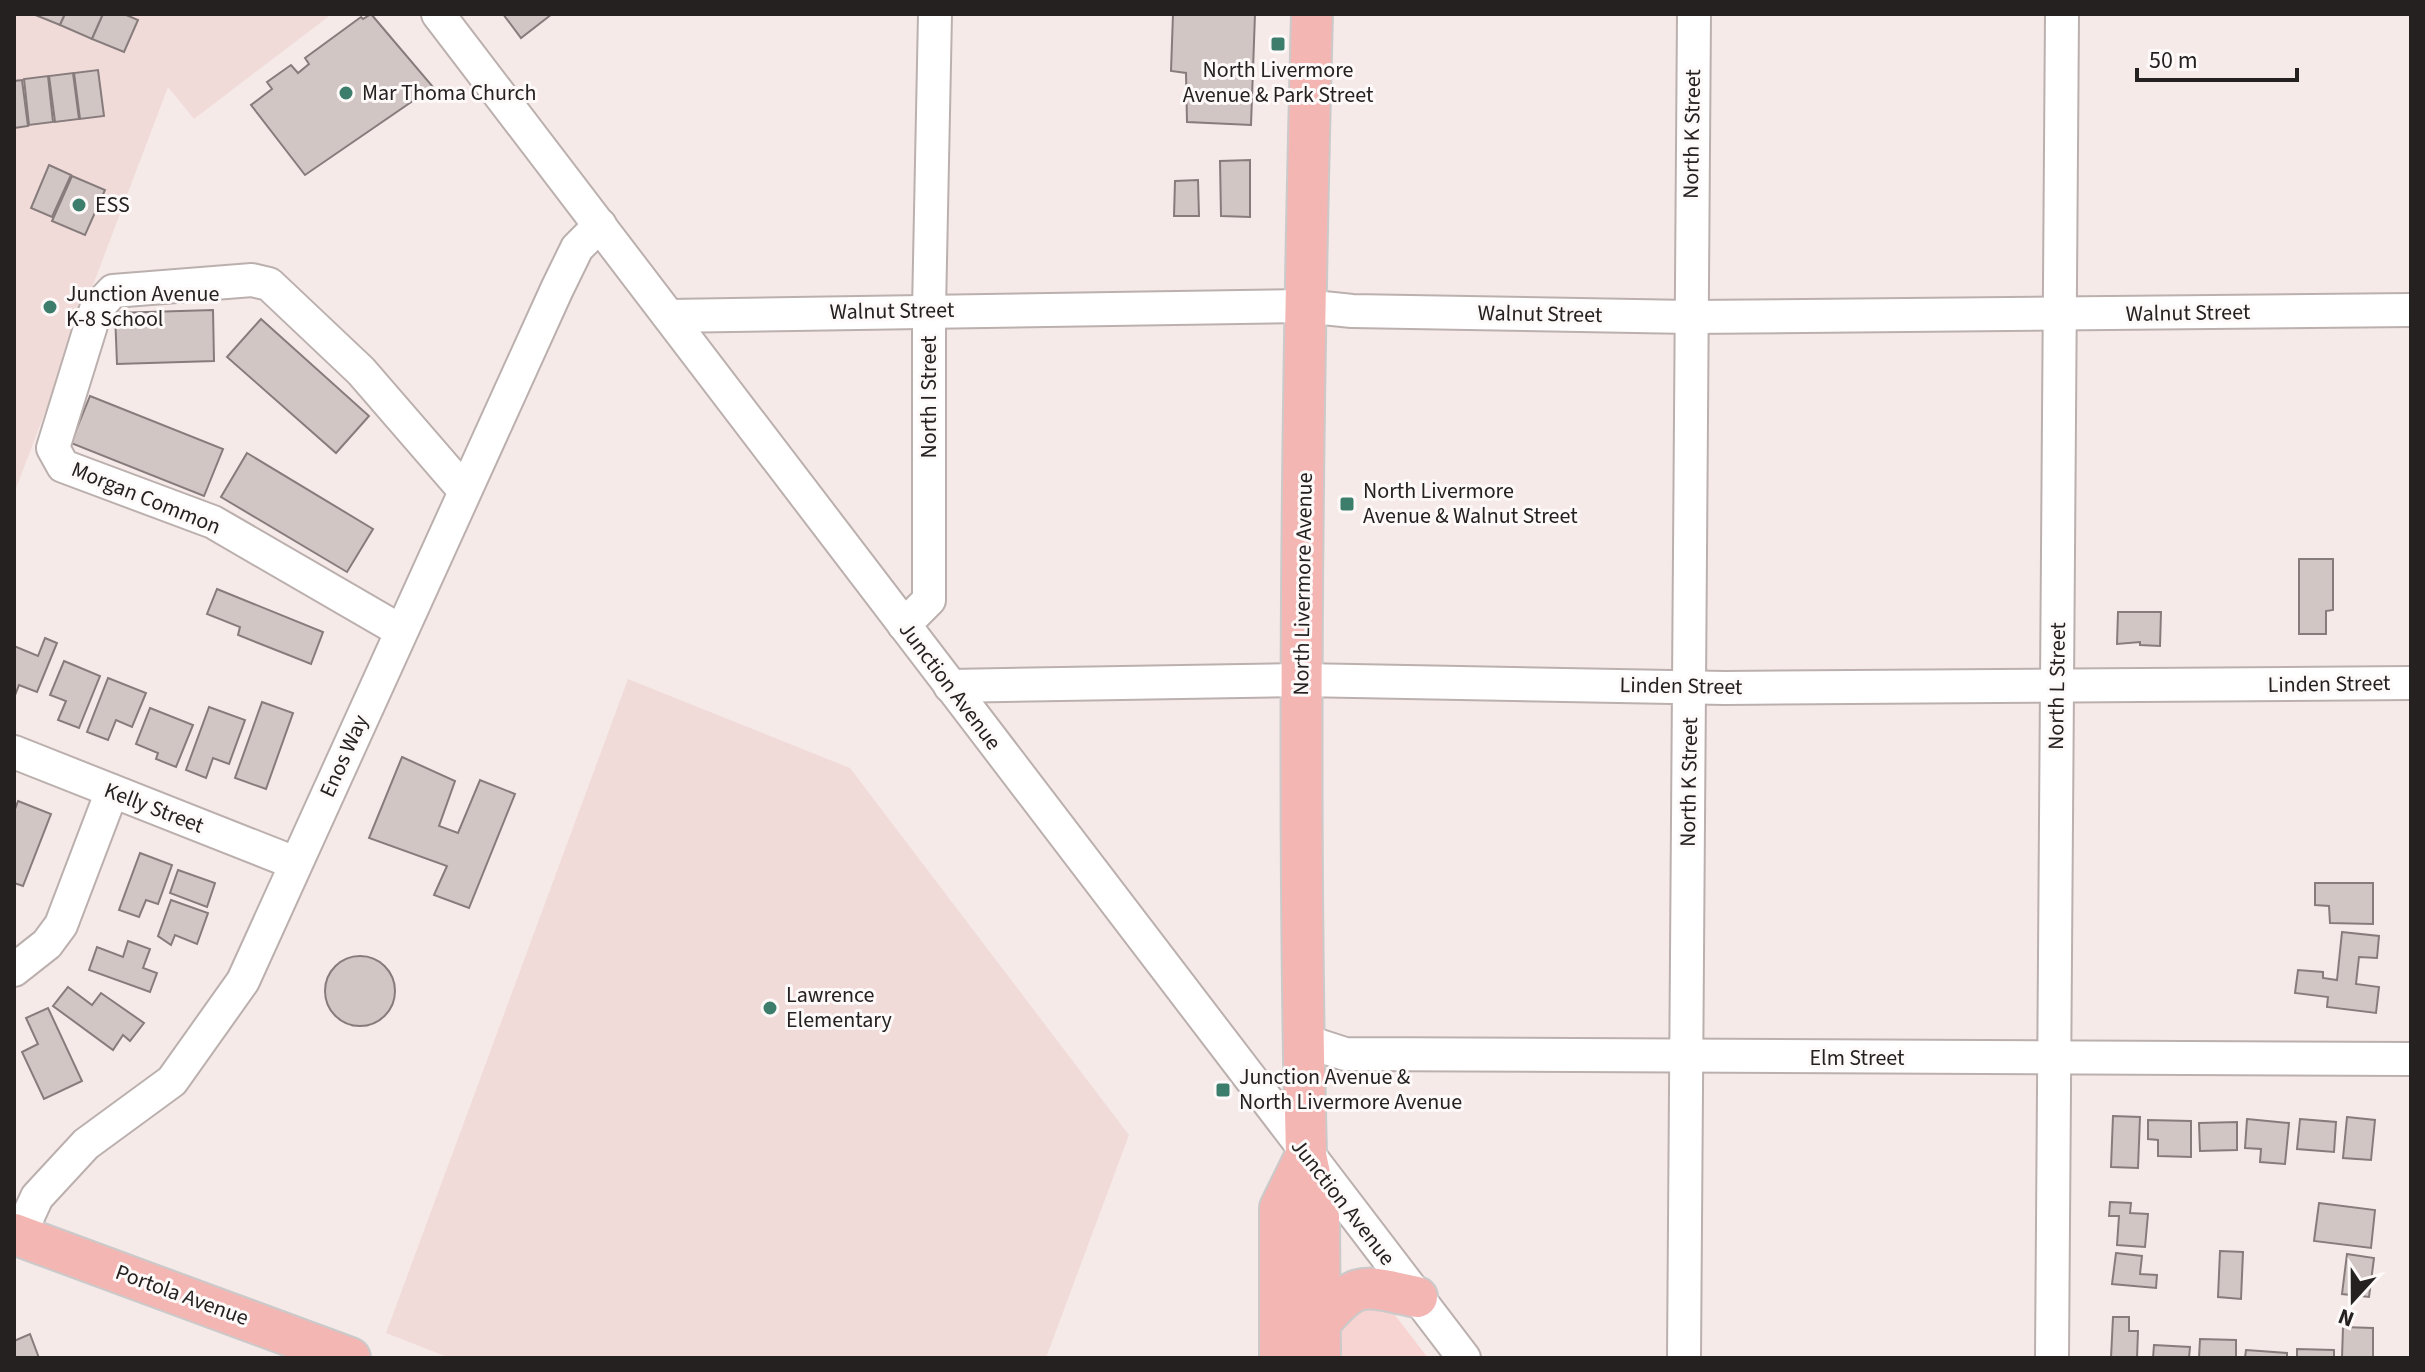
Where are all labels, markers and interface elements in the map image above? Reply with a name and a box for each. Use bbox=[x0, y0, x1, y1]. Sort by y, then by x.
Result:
scale bar bbox=[2137, 32, 2297, 82]
marker: North Livermore Avenue & Park Street bbox=[1269, 35, 1287, 53]
text: 50 m bbox=[2149, 43, 2198, 78]
place label: North Livermore Avenue & Park Street bbox=[1183, 54, 1374, 111]
street label: North K Street bbox=[1675, 68, 1709, 199]
place label: Mar Thoma Church bbox=[362, 77, 536, 109]
marker: Mar Thoma Church bbox=[337, 84, 355, 102]
place label: ESS bbox=[95, 189, 130, 221]
marker: ESS bbox=[70, 196, 88, 214]
place label: Junction Avenue K-8 School bbox=[66, 278, 219, 335]
street label: Walnut Street bbox=[829, 294, 955, 328]
street label: Walnut Street bbox=[2125, 296, 2251, 330]
street label: Walnut Street bbox=[1477, 297, 1603, 331]
marker: Junction Avenue K-8 School bbox=[41, 298, 59, 316]
street label: North I Street bbox=[913, 335, 945, 458]
street label: Morgan Common bbox=[67, 453, 225, 543]
street label: North Livermore Avenue bbox=[1285, 472, 1321, 696]
place label: North Livermore Avenue & Walnut Street bbox=[1363, 475, 1578, 532]
marker: North Livermore Avenue & Walnut Street bbox=[1338, 495, 1356, 513]
street label: Junction Avenue bbox=[891, 615, 1009, 757]
street label: North L Street bbox=[2040, 621, 2074, 750]
street label: Linden Street bbox=[2267, 667, 2391, 701]
street label: Linden Street bbox=[1619, 669, 1743, 703]
street label: Enos Way bbox=[312, 709, 377, 802]
street label: North K Street bbox=[1672, 716, 1706, 847]
street label: Kelly Street bbox=[99, 774, 209, 842]
place label: Lawrence Elementary bbox=[786, 979, 893, 1036]
marker: Lawrence Elementary bbox=[761, 999, 779, 1017]
street label: Elm Street bbox=[1810, 1042, 1905, 1074]
place label: Junction Avenue & North Livermore Avenue bbox=[1239, 1061, 1462, 1118]
marker: Junction Avenue & North Livermore Avenue bbox=[1214, 1081, 1232, 1099]
street label: Junction Avenue bbox=[1283, 1132, 1403, 1272]
street label: Portola Avenue bbox=[111, 1256, 253, 1334]
north arrow bbox=[2313, 1260, 2393, 1340]
text: N bbox=[2334, 1300, 2359, 1335]

